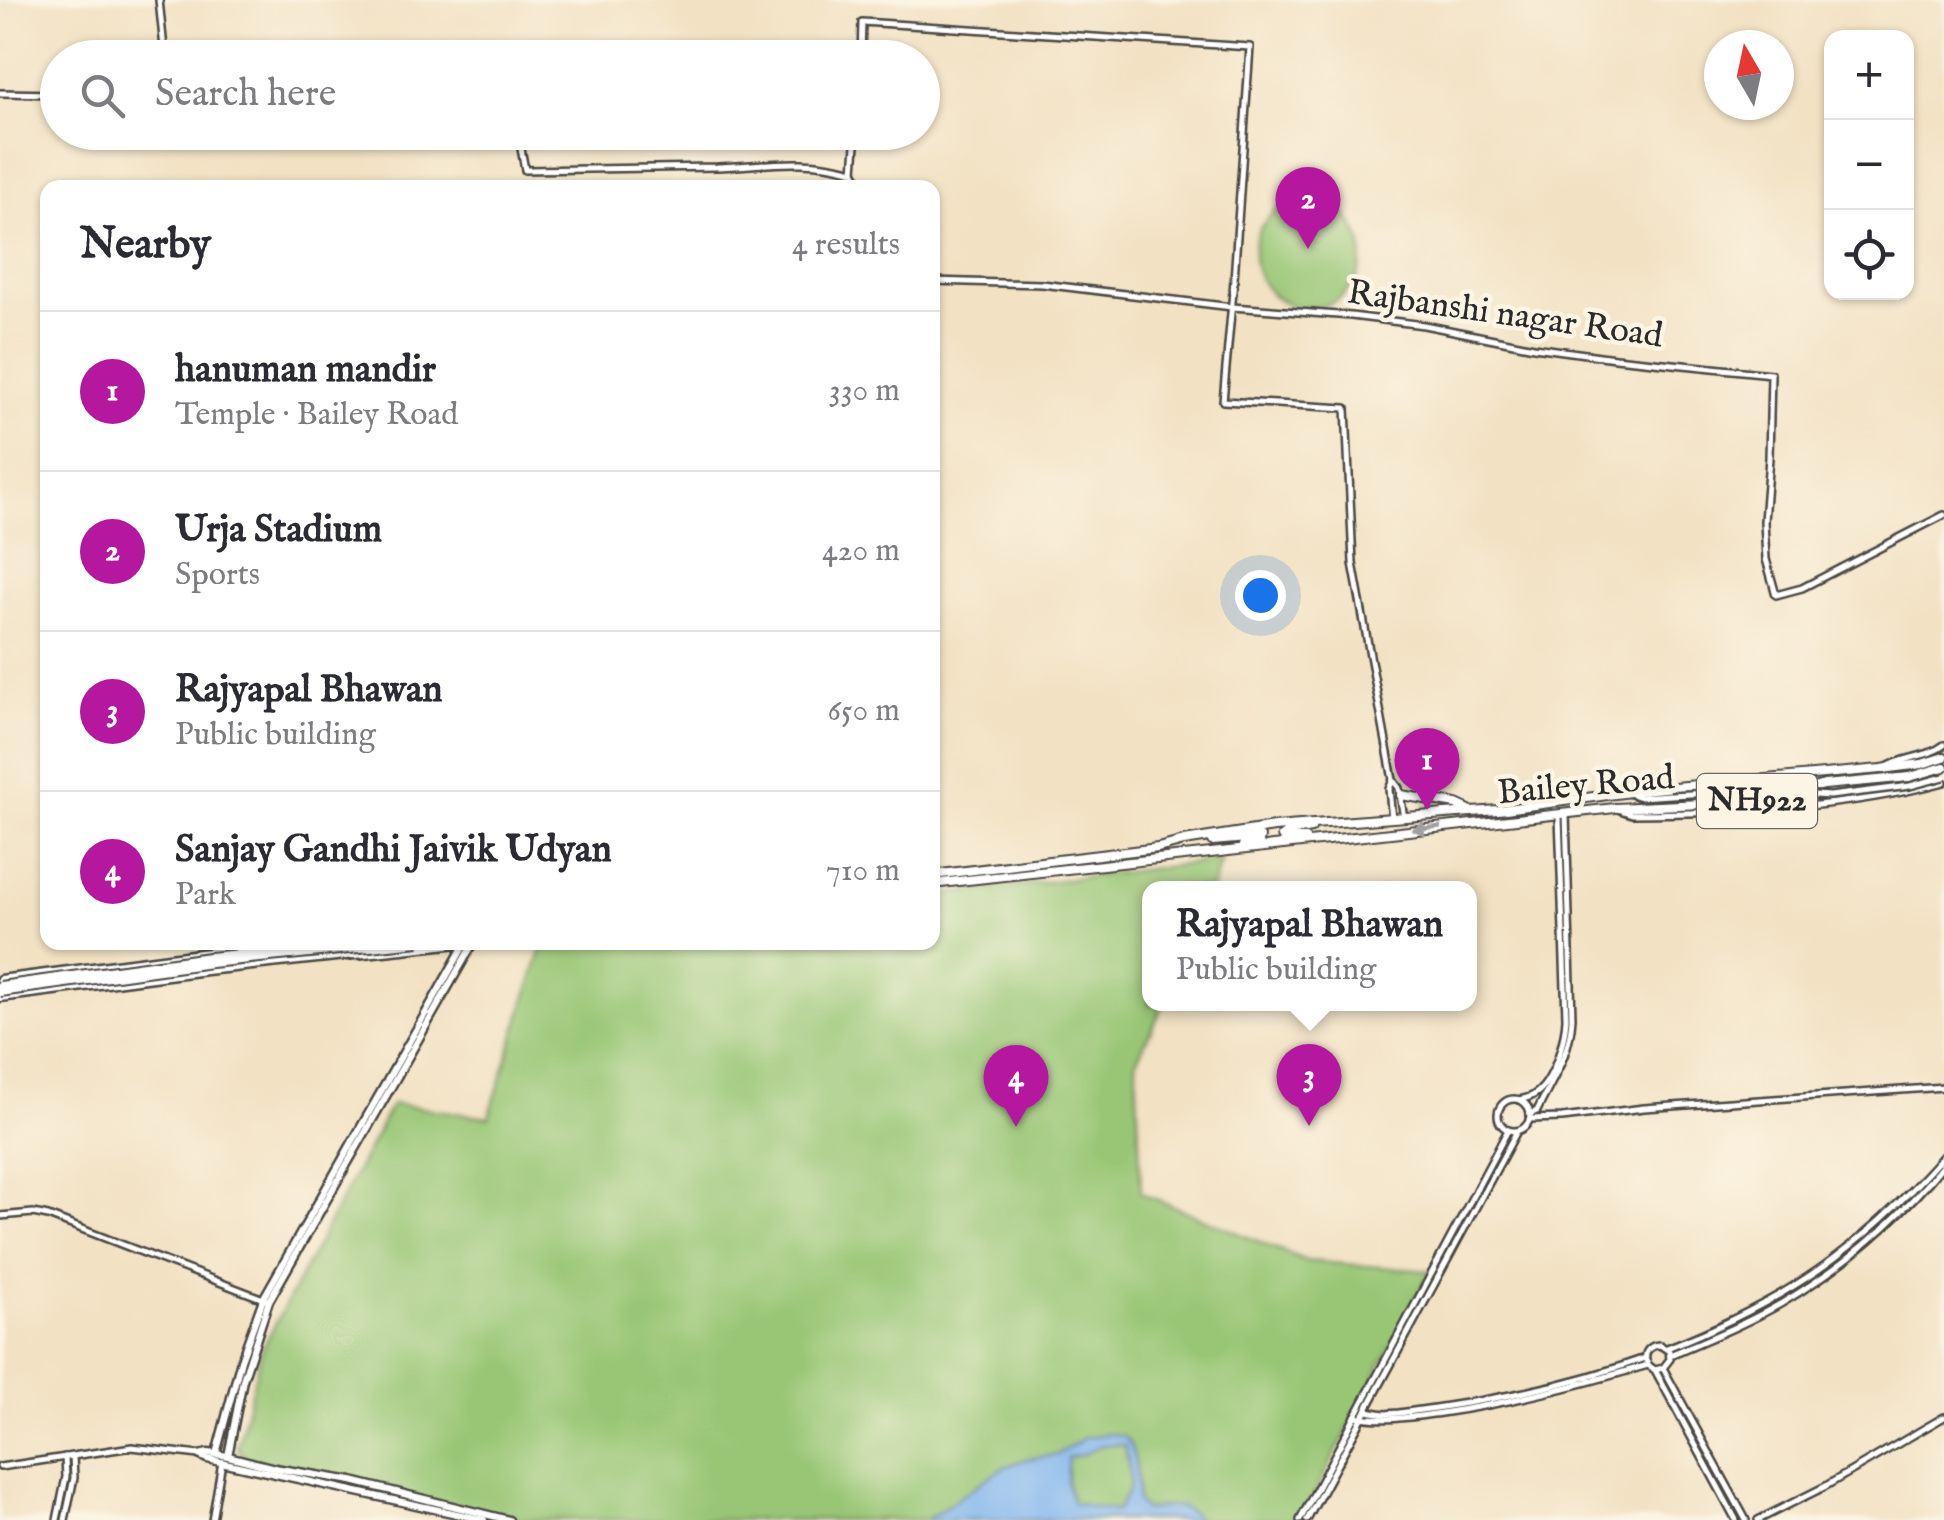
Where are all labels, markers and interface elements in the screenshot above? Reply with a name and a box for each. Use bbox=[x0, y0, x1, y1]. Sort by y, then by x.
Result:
north arrow bbox=[1704, 30, 1794, 120]
map controls bbox=[1824, 30, 1914, 300]
button: + bbox=[1824, 30, 1914, 120]
search box bbox=[40, 40, 940, 150]
icon: search bbox=[75, 68, 130, 123]
text: Search here bbox=[155, 71, 336, 119]
button: − bbox=[1824, 120, 1914, 210]
pin: 2 bbox=[1276, 166, 1340, 249]
button: locate bbox=[1824, 210, 1914, 300]
text: Nearby bbox=[80, 219, 211, 272]
text: 4 results bbox=[792, 225, 900, 266]
street label: Rajbanshi nagar Road bbox=[1345, 271, 1666, 359]
text: hanuman mandir bbox=[175, 347, 436, 395]
text: 1 bbox=[107, 371, 118, 412]
text: 330 m bbox=[829, 371, 900, 412]
text: Temple · Bailey Road bbox=[175, 395, 458, 436]
text: Urja Stadium bbox=[175, 507, 382, 555]
text: 2 bbox=[105, 531, 120, 572]
text: 420 m bbox=[822, 531, 900, 572]
text: Sports bbox=[175, 555, 260, 596]
your location bbox=[1235, 570, 1286, 621]
text: Rajyapal Bhawan bbox=[175, 667, 443, 715]
text: 3 bbox=[107, 691, 118, 732]
text: 650 m bbox=[828, 691, 900, 732]
text: Public building bbox=[175, 715, 376, 756]
pin: 1 bbox=[1394, 728, 1460, 810]
street label: Bailey Road bbox=[1496, 756, 1677, 816]
road number: NH922 bbox=[1697, 774, 1817, 828]
one-way arrow bbox=[1410, 820, 1442, 836]
text: Sanjay Gandhi Jaivik Udyan bbox=[175, 827, 612, 875]
text: 4 bbox=[105, 851, 120, 892]
text: 710 m bbox=[826, 851, 900, 892]
text: Park bbox=[175, 875, 236, 916]
popup bbox=[1142, 881, 1477, 1011]
text: Rajyapal Bhawan bbox=[1176, 902, 1443, 950]
text: Public building bbox=[1176, 950, 1376, 991]
pin: 4 bbox=[984, 1044, 1048, 1127]
pin: 3 bbox=[1276, 1044, 1342, 1126]

